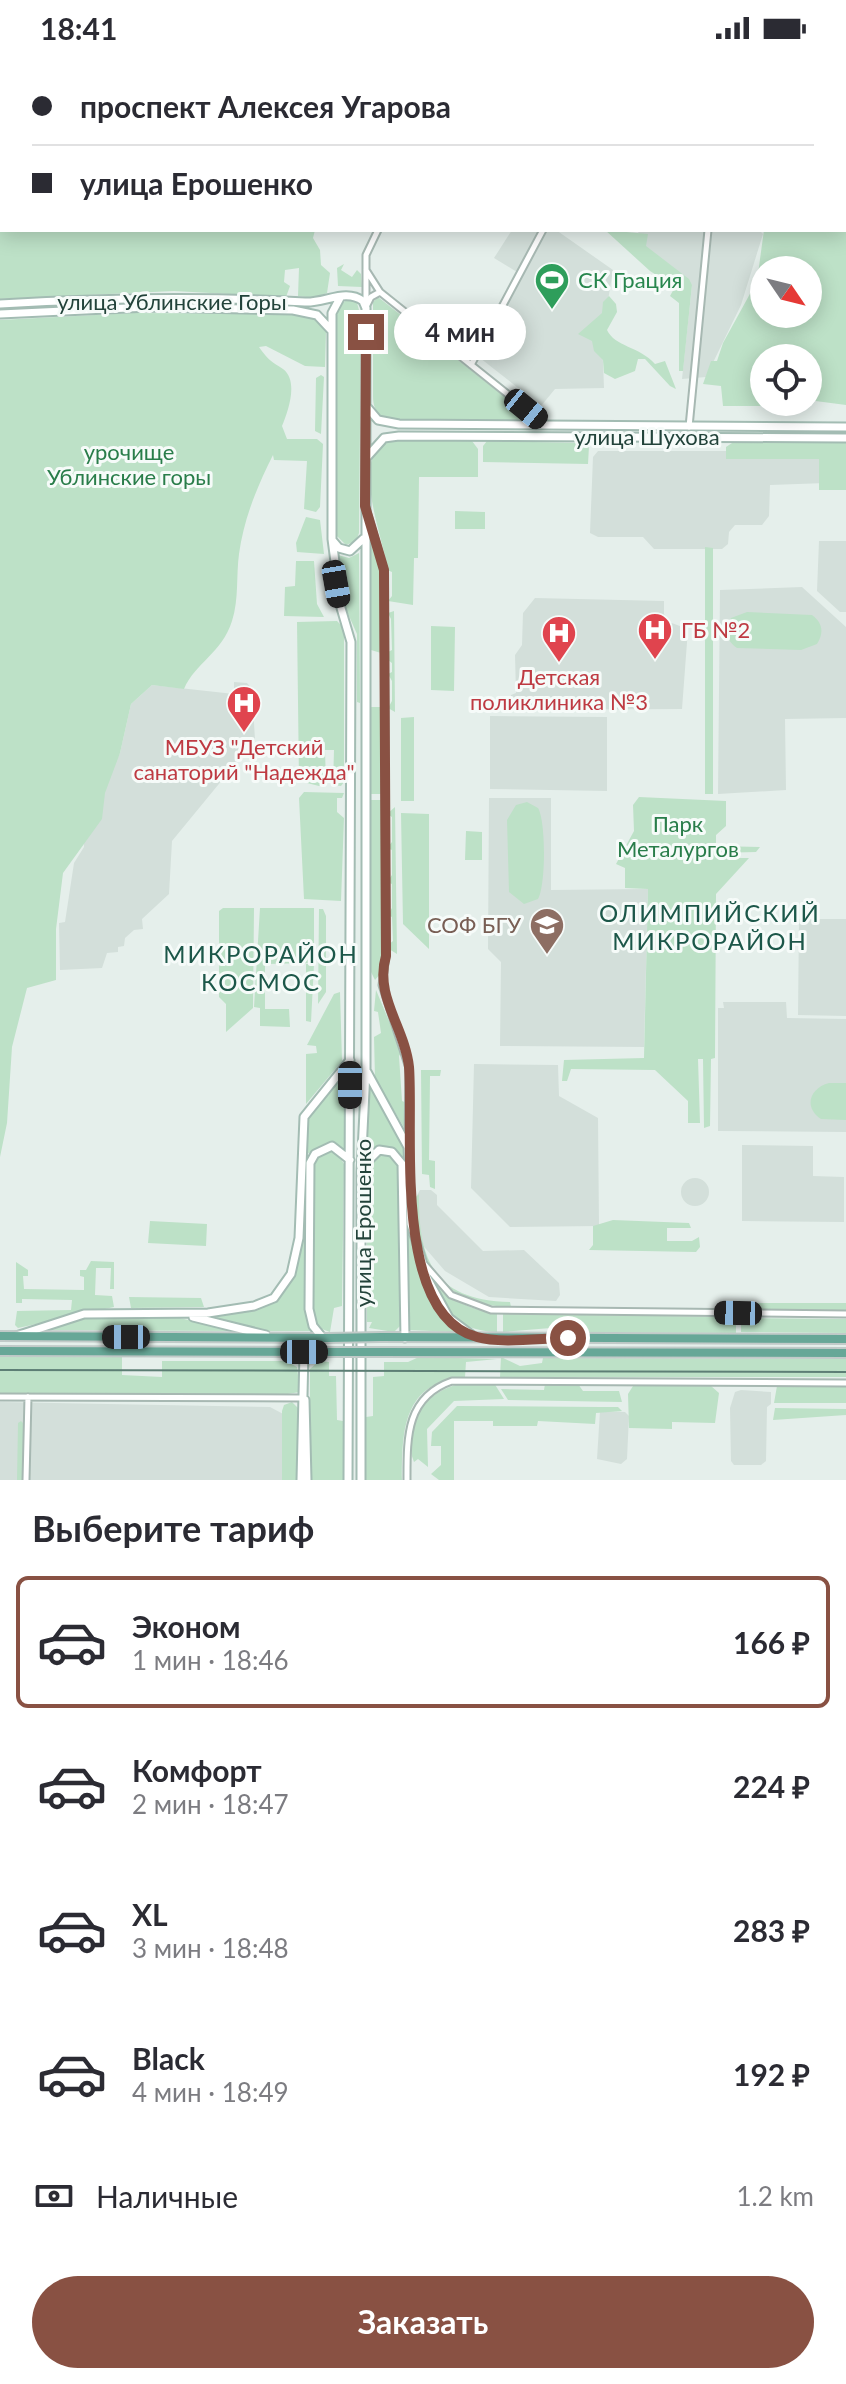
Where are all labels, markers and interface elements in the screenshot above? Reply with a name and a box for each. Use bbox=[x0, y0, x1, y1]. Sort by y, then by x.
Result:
text: 18:41 bbox=[40, 10, 117, 46]
text: проспект Алексея Угарова bbox=[80, 88, 451, 124]
text: улица Ерошенко bbox=[80, 165, 313, 201]
north arrow bbox=[750, 256, 822, 328]
map controls bbox=[750, 256, 822, 416]
sports icon: СК Грация bbox=[533, 261, 571, 311]
place label: СК Грация bbox=[578, 266, 682, 293]
street label: улица Ублинские Горы bbox=[57, 288, 287, 315]
callout: 4 мин bbox=[394, 304, 526, 360]
route end bbox=[348, 314, 384, 350]
text: 4 мин bbox=[425, 316, 495, 348]
button: locate bbox=[750, 344, 822, 416]
car bbox=[500, 385, 552, 433]
street label: улица Шухова bbox=[574, 423, 720, 450]
park label: урочище Ублинские горы bbox=[47, 438, 211, 490]
car bbox=[320, 558, 352, 610]
hospital icon: ГБ №2 bbox=[636, 611, 674, 661]
hospital icon: Детская поликлиника №3 bbox=[540, 614, 578, 664]
place label: ГБ №2 bbox=[681, 616, 750, 643]
place label: Детская поликлиника №3 bbox=[470, 663, 648, 715]
hospital icon: МБУЗ "Детский санаторий "Надежда" bbox=[225, 684, 263, 734]
place label: МБУЗ "Детский санаторий "Надежда" bbox=[133, 733, 355, 785]
park label: Парк Металургов bbox=[617, 810, 739, 862]
district label: ОЛИМПИЙСКИЙ МИКРОРАЙОН bbox=[599, 898, 821, 955]
school or university icon: СОФ БГУ bbox=[528, 906, 566, 956]
place label: СОФ БГУ bbox=[427, 911, 521, 938]
district label: МИКРОРАЙОН КОСМОС bbox=[163, 939, 359, 996]
car bbox=[338, 1061, 362, 1109]
street label: улица Ерошенко bbox=[349, 1139, 376, 1307]
car bbox=[714, 1301, 762, 1325]
route start bbox=[550, 1320, 586, 1356]
car bbox=[102, 1325, 150, 1349]
car bbox=[280, 1340, 328, 1364]
text: Выберите тариф bbox=[32, 1506, 314, 1550]
icon: car bbox=[36, 1606, 108, 1678]
text: Эконом bbox=[132, 1608, 241, 1644]
text: 166 ₽ bbox=[733, 1624, 810, 1660]
text: 1 мин · 18:46 bbox=[132, 1644, 289, 1676]
icon: car bbox=[36, 1750, 108, 1822]
text: Комфорт bbox=[132, 1752, 262, 1788]
text: 224 ₽ bbox=[733, 1768, 810, 1804]
text: 2 мин · 18:47 bbox=[132, 1788, 289, 1820]
icon: car bbox=[36, 1894, 108, 1966]
text: XL bbox=[132, 1896, 168, 1932]
text: 283 ₽ bbox=[733, 1912, 810, 1948]
text: 3 мин · 18:48 bbox=[132, 1932, 289, 1964]
icon: car bbox=[36, 2038, 108, 2110]
text: Black bbox=[132, 2040, 205, 2076]
text: 192 ₽ bbox=[733, 2056, 810, 2092]
text: 4 мин · 18:49 bbox=[132, 2076, 289, 2108]
icon: cash bbox=[32, 2174, 76, 2218]
text: Наличные bbox=[96, 2178, 238, 2214]
text: 1.2 km bbox=[736, 2180, 814, 2212]
button: Заказать bbox=[32, 2276, 814, 2368]

